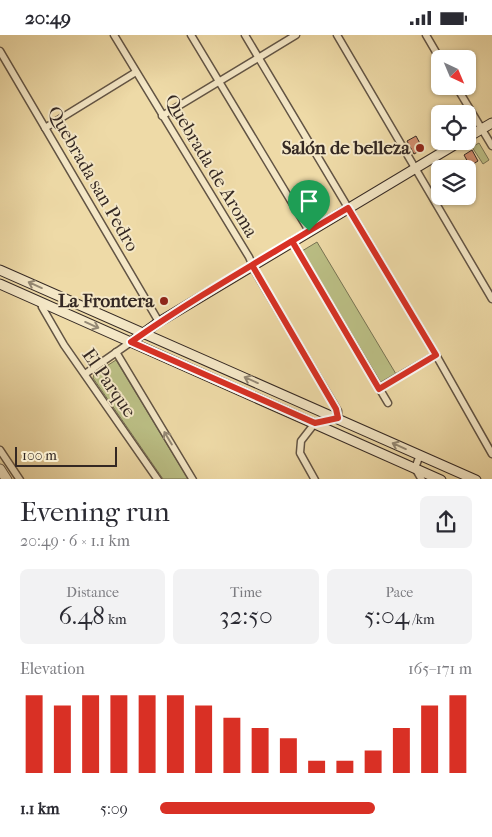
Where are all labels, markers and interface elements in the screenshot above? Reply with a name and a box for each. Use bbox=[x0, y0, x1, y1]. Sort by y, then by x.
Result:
text: 20:49 bbox=[25, 7, 71, 29]
north arrow bbox=[431, 50, 476, 95]
map controls bbox=[431, 50, 476, 205]
street label: Quebrada de Aroma bbox=[160, 91, 262, 242]
street label: Quebrada san Pedro bbox=[42, 103, 144, 256]
button: locate bbox=[431, 105, 476, 150]
place label: Salón de belleza bbox=[282, 137, 411, 159]
marker: Salón de belleza bbox=[414, 142, 426, 154]
button: layers bbox=[431, 160, 476, 205]
pin bbox=[288, 180, 330, 231]
icon: arrive bbox=[295, 187, 323, 215]
one-way arrow bbox=[28, 279, 43, 289]
place label: La Frontera bbox=[58, 290, 155, 312]
marker: La Frontera bbox=[158, 295, 170, 307]
one-way arrow bbox=[84, 320, 99, 330]
street label: El Parque bbox=[77, 344, 141, 422]
one-way arrow bbox=[244, 375, 259, 384]
one-way arrow bbox=[162, 431, 172, 445]
one-way arrow bbox=[392, 440, 407, 450]
scale bar bbox=[15, 445, 118, 468]
text: 100 m bbox=[22, 447, 57, 464]
text: Evening run bbox=[20, 495, 170, 528]
button: share bbox=[420, 496, 472, 548]
text: 20:49 · 6 × 1.1 km bbox=[20, 531, 130, 550]
text: Distance bbox=[66, 584, 119, 601]
text: Time bbox=[230, 584, 262, 601]
text: Pace bbox=[385, 584, 413, 601]
text: 6.48 bbox=[59, 601, 105, 630]
text: 32:50 bbox=[219, 601, 273, 630]
text: 5:04 bbox=[364, 601, 409, 630]
text: km bbox=[105, 611, 127, 628]
text: /km bbox=[409, 611, 435, 628]
text: Elevation bbox=[20, 659, 85, 678]
text: 165–171 m bbox=[408, 659, 472, 678]
text: 1.1 km bbox=[20, 799, 59, 818]
text: 5:09 bbox=[100, 799, 128, 818]

